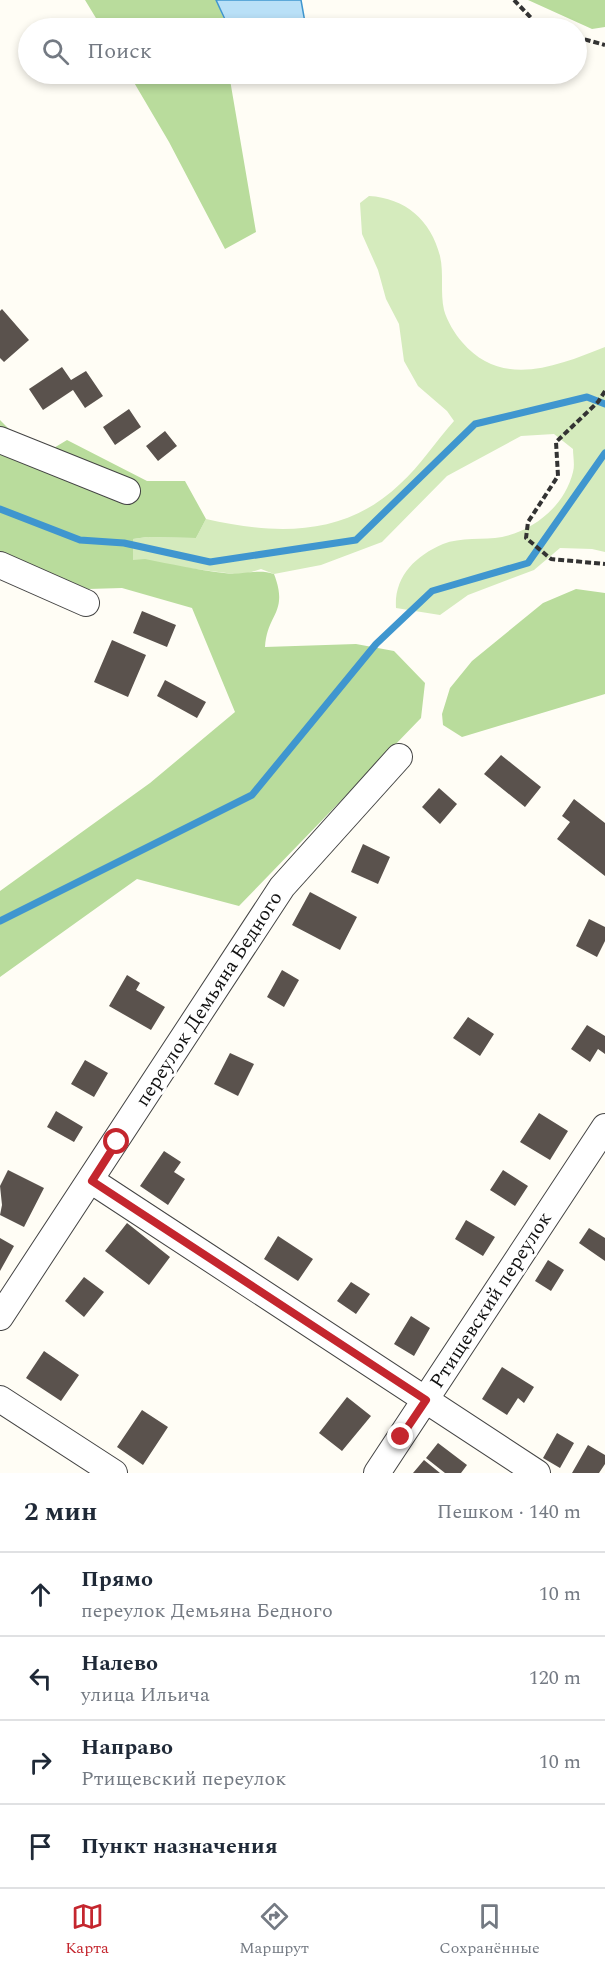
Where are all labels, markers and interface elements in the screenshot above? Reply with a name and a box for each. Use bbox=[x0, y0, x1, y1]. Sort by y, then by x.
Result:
search box bbox=[18, 18, 587, 84]
icon: search bbox=[39, 35, 72, 68]
text: Поиск bbox=[87, 35, 152, 68]
street label: переулок Демьяна Бедного bbox=[128, 885, 290, 1113]
route start bbox=[103, 1128, 129, 1154]
street label: Ртищевский переулок bbox=[422, 1206, 560, 1394]
route end bbox=[387, 1423, 413, 1449]
text: 2 мин bbox=[24, 1492, 97, 1532]
text: Пешком · 140 m bbox=[437, 1497, 581, 1527]
text: Прямо bbox=[81, 1563, 153, 1596]
icon: ahead bbox=[24, 1578, 57, 1611]
text: 10 m bbox=[539, 1579, 581, 1609]
text: переулок Демьяна Бедного bbox=[81, 1596, 333, 1626]
text: Налево bbox=[81, 1647, 158, 1680]
icon: left bbox=[24, 1662, 57, 1695]
text: 120 m bbox=[529, 1663, 581, 1693]
text: улица Ильича bbox=[81, 1680, 210, 1710]
text: Направо bbox=[81, 1731, 173, 1764]
icon: right bbox=[24, 1746, 57, 1779]
text: 10 m bbox=[539, 1747, 581, 1777]
text: Ртищевский переулок bbox=[81, 1764, 286, 1794]
icon: arrive bbox=[24, 1830, 57, 1863]
text: Пункт назначения bbox=[81, 1830, 278, 1863]
tab: Карта bbox=[65, 1900, 109, 1960]
tab: Маршрут bbox=[239, 1900, 309, 1960]
tab: Сохранённые bbox=[439, 1900, 540, 1960]

